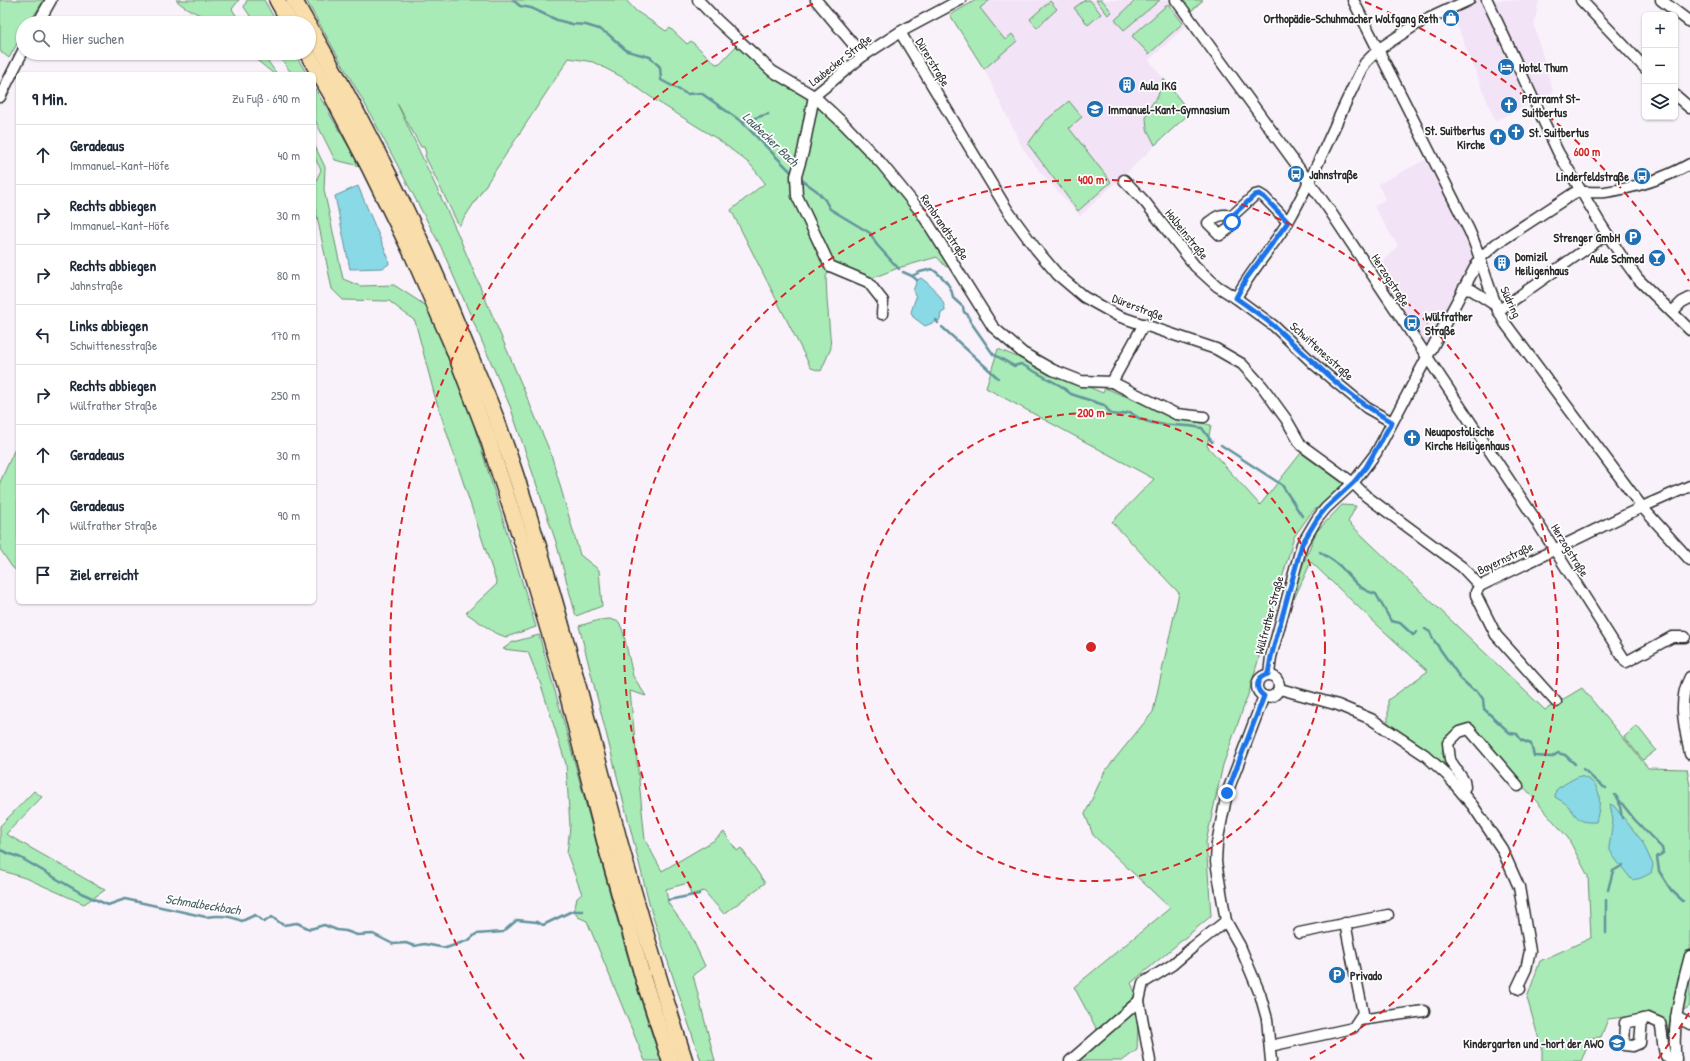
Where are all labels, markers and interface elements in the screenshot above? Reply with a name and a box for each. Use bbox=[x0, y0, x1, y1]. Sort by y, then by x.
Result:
shop icon: Orthopädie-Schuhmacher Wolfgang Reth bbox=[1441, 8, 1461, 28]
place label: Orthopädie-Schuhmacher Wolfgang Reth bbox=[1263, 10, 1439, 28]
map controls bbox=[1642, 12, 1678, 120]
button: + bbox=[1642, 12, 1678, 48]
search box bbox=[16, 16, 316, 60]
icon: search bbox=[30, 27, 52, 49]
text: Hier suchen bbox=[62, 28, 124, 49]
street label: Laubecker Straße bbox=[805, 30, 875, 90]
street label: Dürerstraße bbox=[912, 35, 954, 90]
button: − bbox=[1642, 48, 1678, 84]
hotel icon: Hotel Thum bbox=[1496, 57, 1516, 77]
place label: Hotel Thum bbox=[1519, 59, 1568, 76]
building icon: Aula IKG bbox=[1117, 75, 1137, 95]
place label: Aula IKG bbox=[1140, 77, 1176, 94]
button: layers bbox=[1642, 84, 1678, 120]
text: 9 Min. bbox=[32, 87, 67, 110]
text: Zu Fuß · 690 m bbox=[232, 89, 300, 107]
place label: Pfarramt St- Suitbertus bbox=[1522, 90, 1580, 121]
church icon: Pfarramt St- Suitbertus bbox=[1499, 95, 1519, 115]
school or university icon: Immanuel-Kant-Gymnasium bbox=[1085, 99, 1105, 119]
place label: Immanuel-Kant-Gymnasium bbox=[1108, 101, 1230, 119]
water label: Laubecker Bach bbox=[739, 108, 804, 171]
place label: St. Suitbertus Kirche bbox=[1425, 122, 1485, 153]
church icon: St. Suitbertus bbox=[1506, 122, 1526, 142]
place label: St. Suitbertus bbox=[1529, 124, 1589, 141]
church icon: St. Suitbertus Kirche bbox=[1488, 127, 1508, 147]
text: Geradeaus bbox=[70, 135, 124, 156]
text: 600 m bbox=[1574, 143, 1600, 160]
icon: ahead bbox=[32, 144, 54, 166]
text: 40 m bbox=[277, 146, 300, 164]
text: Immanuel-Kant-Höfe bbox=[70, 156, 169, 174]
bus stop icon: Jahnstraße bbox=[1286, 164, 1306, 184]
place label: Jahnstraße bbox=[1309, 166, 1358, 184]
bus stop icon: Linderfeldstraße bbox=[1632, 166, 1652, 186]
place label: Linderfeldstraße bbox=[1556, 168, 1629, 186]
text: 400 m bbox=[1078, 171, 1104, 188]
street label: Rembrandtstraße bbox=[917, 191, 973, 263]
text: Rechts abbiegen bbox=[70, 195, 156, 216]
icon: right bbox=[32, 204, 54, 226]
street label: Holbeinstraße bbox=[1161, 205, 1213, 263]
text: 30 m bbox=[277, 206, 300, 224]
route start bbox=[1223, 213, 1241, 231]
text: Immanuel-Kant-Höfe bbox=[70, 216, 169, 234]
parking icon: Strenger GmbH bbox=[1623, 227, 1643, 247]
place label: Strenger GmbH bbox=[1554, 229, 1620, 247]
place label: Domizil Heiligenhaus bbox=[1515, 248, 1569, 280]
bar icon: Aule Schmed bbox=[1647, 248, 1667, 268]
street label: Herzogstraße bbox=[1368, 250, 1414, 310]
place label: Aule Schmed bbox=[1590, 250, 1644, 267]
building icon: Domizil Heiligenhaus bbox=[1492, 253, 1512, 273]
text: Rechts abbiegen bbox=[70, 255, 156, 276]
icon: right bbox=[32, 264, 54, 286]
text: 80 m bbox=[277, 266, 300, 284]
text: Jahnstraße bbox=[70, 276, 123, 294]
street label: Südring bbox=[1496, 283, 1526, 321]
street label: Dürerstraße bbox=[1110, 289, 1166, 325]
place label: Wülfrather Straße bbox=[1425, 308, 1473, 340]
bus stop icon: Wülfrather Straße bbox=[1402, 313, 1422, 333]
text: Links abbiegen bbox=[70, 315, 148, 336]
street label: Schwittenesstraße bbox=[1286, 318, 1358, 384]
icon: left bbox=[32, 324, 54, 346]
text: 170 m bbox=[271, 326, 300, 344]
text: Schwittenesstraße bbox=[70, 336, 157, 354]
text: Rechts abbiegen bbox=[70, 375, 156, 396]
icon: right bbox=[32, 384, 54, 406]
text: 250 m bbox=[271, 386, 300, 404]
text: Wülfrather Straße bbox=[70, 396, 157, 414]
text: 200 m bbox=[1077, 404, 1105, 421]
place label: Neuapostolische Kirche Heiligenhaus bbox=[1425, 423, 1510, 455]
church icon: Neuapostolische Kirche Heiligenhaus bbox=[1402, 428, 1422, 448]
icon: ahead bbox=[32, 444, 54, 466]
text: Geradeaus bbox=[70, 444, 124, 465]
text: 30 m bbox=[277, 446, 300, 464]
text: Geradeaus bbox=[70, 495, 124, 516]
icon: ahead bbox=[32, 504, 54, 526]
text: 90 m bbox=[278, 506, 300, 524]
text: Wülfrather Straße bbox=[70, 516, 157, 534]
street label: Herzogstraße bbox=[1547, 520, 1593, 580]
street label: Bayernstraße bbox=[1474, 538, 1536, 578]
icon: arrive bbox=[32, 564, 54, 586]
text: Ziel erreicht bbox=[70, 564, 139, 585]
street label: Wülfrather Straße bbox=[1250, 574, 1288, 656]
centre of rings bbox=[1084, 640, 1098, 654]
route end bbox=[1218, 784, 1236, 802]
water label: Schmalbeckbach bbox=[164, 889, 243, 919]
parking icon: Privado bbox=[1327, 965, 1347, 985]
place label: Privado bbox=[1350, 967, 1382, 984]
school or university icon: Kindergarten und -hort der AWO bbox=[1607, 1033, 1627, 1053]
place label: Kindergarten und -hort der AWO bbox=[1463, 1035, 1604, 1053]

